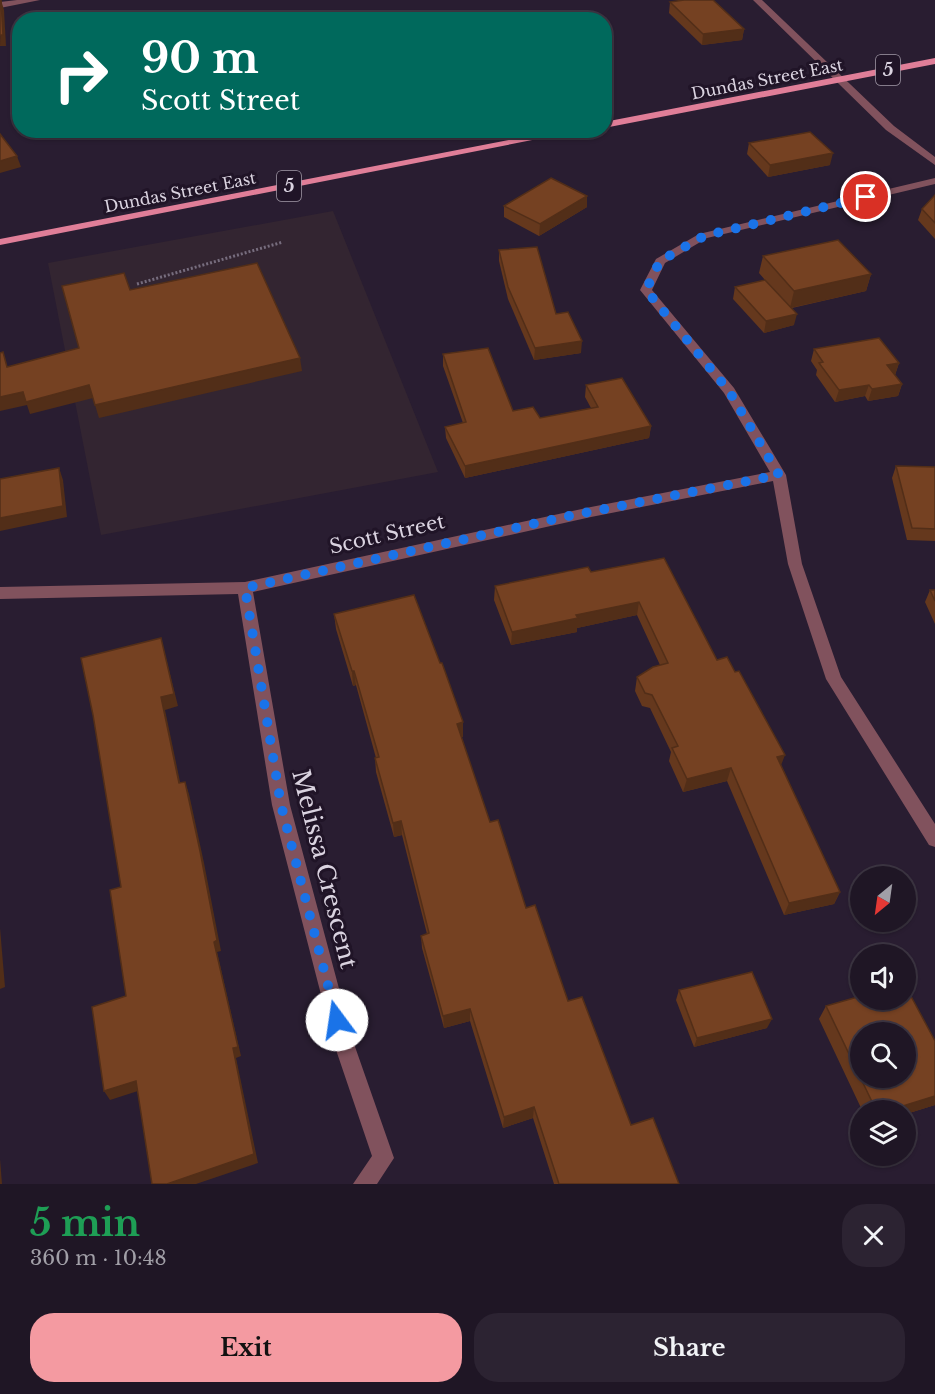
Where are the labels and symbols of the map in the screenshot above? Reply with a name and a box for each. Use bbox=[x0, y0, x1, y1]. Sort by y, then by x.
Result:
street label: Dundas Street East bbox=[690, 54, 844, 104]
road number: 5 bbox=[876, 55, 900, 85]
street label: Dundas Street East bbox=[103, 167, 257, 217]
road number: 5 bbox=[277, 171, 301, 201]
pin bbox=[840, 171, 891, 222]
street label: Scott Street bbox=[327, 509, 447, 559]
street label: Melissa Crescent bbox=[286, 766, 364, 972]
north arrow bbox=[850, 866, 916, 932]
position arrow bbox=[305, 988, 369, 1052]

